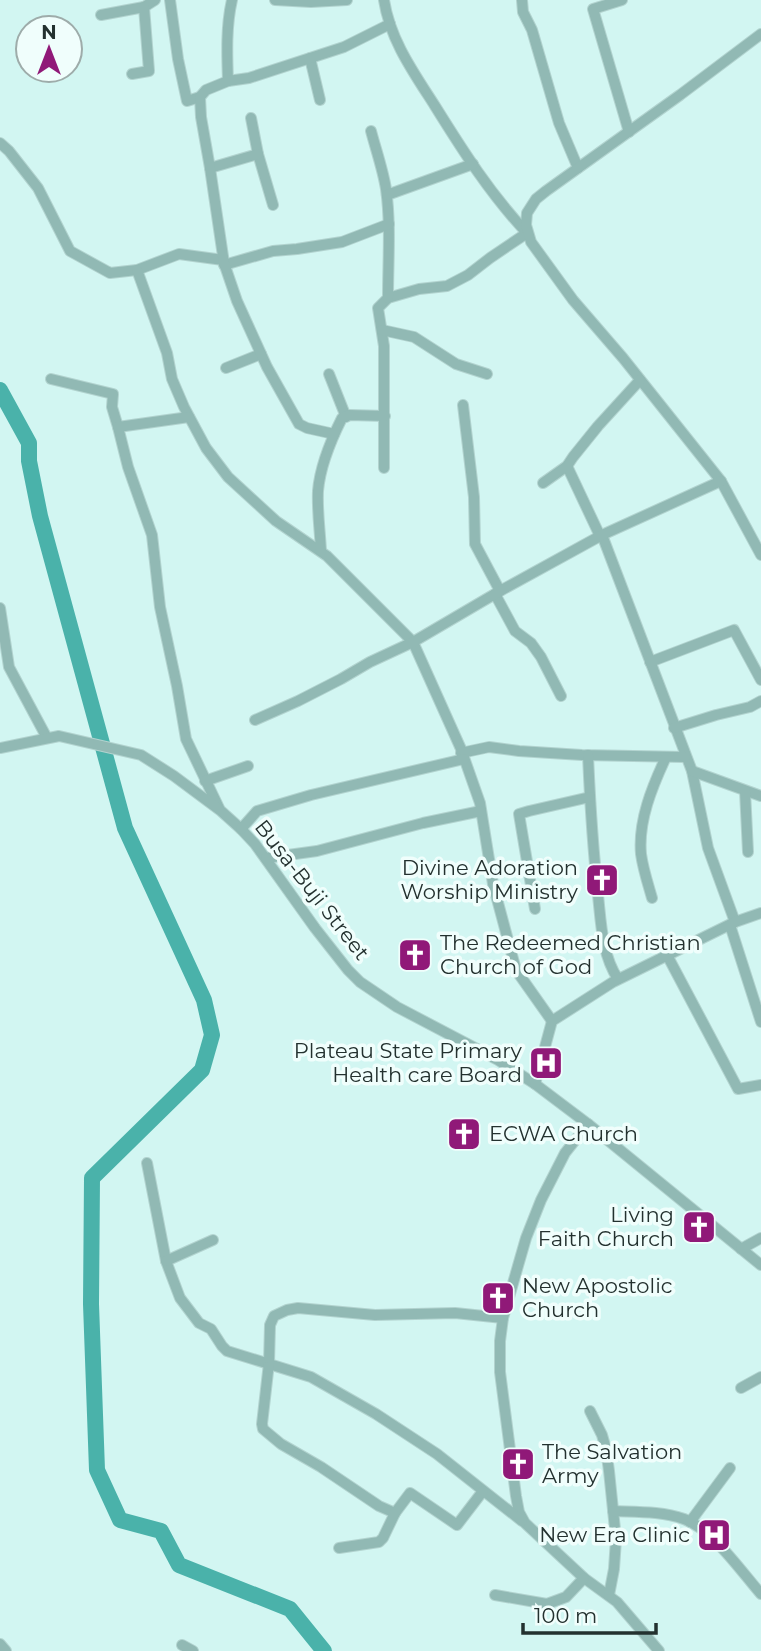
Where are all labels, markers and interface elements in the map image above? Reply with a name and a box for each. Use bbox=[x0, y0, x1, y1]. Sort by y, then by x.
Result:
north arrow bbox=[14, 14, 84, 84]
text: N bbox=[41, 21, 57, 44]
street label: Busa-Buji Street bbox=[250, 815, 375, 965]
place label: Divine Adoration Worship Ministry bbox=[400, 855, 579, 904]
church icon: Divine Adoration Worship Ministry bbox=[583, 861, 621, 899]
place label: The Redeemed Christian Church of God bbox=[440, 930, 701, 979]
church icon: The Redeemed Christian Church of God bbox=[396, 936, 434, 974]
place label: Plateau State Primary Health care Board bbox=[294, 1038, 523, 1087]
hospital icon: Plateau State Primary Health care Board bbox=[527, 1044, 565, 1082]
church icon: ECWA Church bbox=[445, 1115, 483, 1153]
place label: ECWA Church bbox=[489, 1121, 638, 1146]
place label: Living Faith Church bbox=[538, 1202, 674, 1251]
church icon: Living Faith Church bbox=[680, 1208, 718, 1246]
place label: New Apostolic Church bbox=[522, 1273, 673, 1322]
church icon: New Apostolic Church bbox=[479, 1279, 517, 1317]
place label: The Salvation Army bbox=[542, 1439, 682, 1488]
church icon: The Salvation Army bbox=[499, 1445, 537, 1483]
hospital icon: New Era Clinic bbox=[695, 1516, 733, 1554]
place label: New Era Clinic bbox=[539, 1522, 690, 1547]
scale bar bbox=[523, 1592, 656, 1636]
text: 100 m bbox=[534, 1603, 597, 1628]

